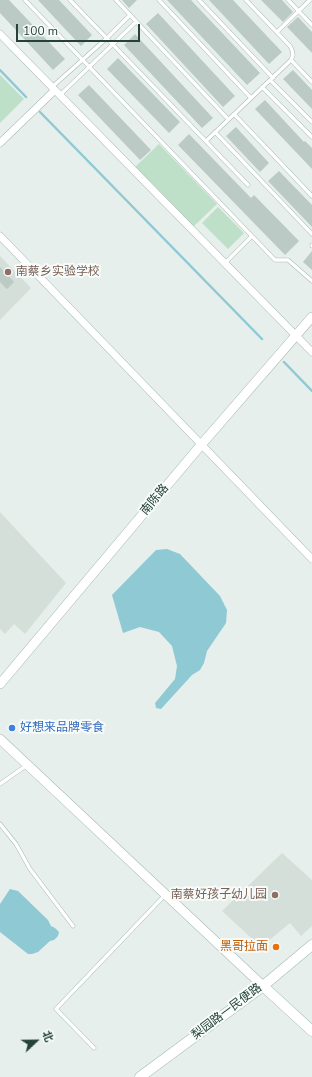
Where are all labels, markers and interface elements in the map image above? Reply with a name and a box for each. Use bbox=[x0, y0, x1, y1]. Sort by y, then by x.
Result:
scale bar bbox=[18, 16, 142, 42]
text: 100 m bbox=[23, 23, 58, 39]
place label: 南蔡乡实验学校 bbox=[16, 265, 100, 279]
marker: 南蔡乡实验学校 bbox=[3, 267, 13, 277]
street label: 南陈路 bbox=[138, 482, 172, 518]
place label: 好想来品牌零食 bbox=[20, 721, 104, 735]
marker: 好想来品牌零食 bbox=[7, 723, 17, 733]
place label: 南蔡好孩子幼儿园 bbox=[171, 888, 267, 902]
marker: 南蔡好孩子幼儿园 bbox=[270, 890, 280, 900]
place label: 黑哥拉面 bbox=[220, 940, 268, 954]
marker: 黑哥拉面 bbox=[271, 942, 281, 952]
street label: 梨园路一民便路 bbox=[189, 981, 265, 1043]
north arrow bbox=[16, 1021, 56, 1061]
text: 北 bbox=[39, 1028, 57, 1044]

